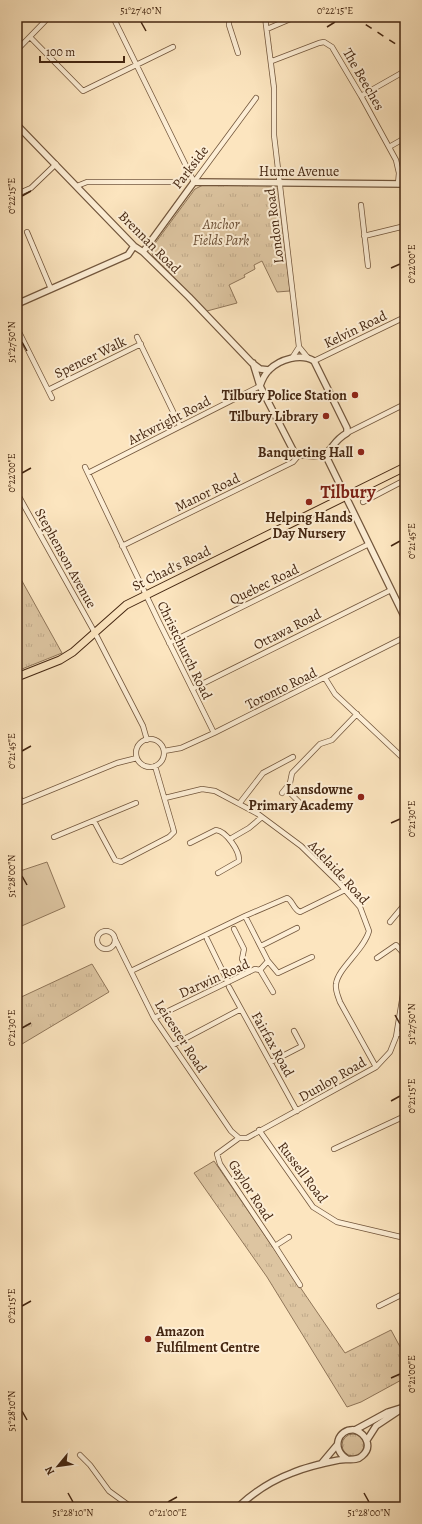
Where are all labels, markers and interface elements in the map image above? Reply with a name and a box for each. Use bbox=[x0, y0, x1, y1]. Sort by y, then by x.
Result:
text: 51°27'40"N bbox=[120, 4, 162, 17]
text: 0°22'15"E bbox=[317, 4, 353, 17]
scale bar bbox=[40, 38, 124, 64]
text: 100 m bbox=[46, 44, 75, 60]
street label: The Beeches bbox=[338, 45, 389, 114]
street label: Parkside bbox=[168, 142, 213, 193]
street label: Hume Avenue bbox=[259, 162, 339, 181]
text: 0°22'15"E bbox=[5, 178, 18, 214]
street label: London Road bbox=[260, 187, 289, 265]
street label: Brennan Road bbox=[114, 207, 185, 278]
park label: Anchor Fields Park bbox=[193, 215, 249, 250]
text: 0°22'00"E bbox=[405, 244, 418, 284]
street label: Kelvin Road bbox=[321, 306, 390, 353]
text: 51°27'50"N bbox=[5, 321, 18, 363]
street label: Spencer Walk bbox=[51, 332, 129, 383]
place label: Tilbury Police Station bbox=[222, 386, 347, 405]
marker: Tilbury Police Station bbox=[350, 390, 360, 400]
street label: Arkwright Road bbox=[124, 391, 214, 450]
place label: Tilbury Library bbox=[229, 407, 318, 426]
marker: Tilbury Library bbox=[321, 411, 331, 421]
place label: Banqueting Hall bbox=[258, 443, 353, 462]
marker: Banqueting Hall bbox=[356, 447, 366, 457]
text: 0°22'00"E bbox=[5, 453, 18, 493]
street label: Manor Road bbox=[172, 468, 243, 516]
district label: Tilbury bbox=[320, 480, 376, 504]
marker: Helping Hands Day Nursery bbox=[304, 497, 314, 507]
street label: Stephenson Avenue bbox=[30, 505, 101, 612]
place label: Helping Hands Day Nursery bbox=[265, 508, 353, 543]
text: 0°21'45"E bbox=[405, 523, 418, 559]
street label: St Chad's Road bbox=[129, 541, 214, 596]
street label: Quebec Road bbox=[226, 559, 302, 609]
street label: Christchurch Road bbox=[152, 598, 217, 703]
street label: Ottawa Road bbox=[250, 604, 325, 655]
street label: Toronto Road bbox=[242, 663, 320, 714]
text: 0°21'45"E bbox=[5, 733, 18, 769]
place label: Lansdowne Primary Academy bbox=[249, 780, 354, 815]
marker: Lansdowne Primary Academy bbox=[356, 792, 366, 802]
text: 0°21'30"E bbox=[405, 801, 418, 837]
street label: Adelaide Road bbox=[303, 835, 374, 909]
text: 51°28'00"N bbox=[5, 855, 18, 897]
street label: Darwin Road bbox=[176, 954, 253, 1002]
street label: Leicester Road bbox=[150, 996, 211, 1077]
text: 51°27'50"N bbox=[405, 1003, 418, 1045]
street label: Fairfax Road bbox=[247, 1008, 299, 1081]
text: 0°21'30"E bbox=[5, 1010, 18, 1046]
street label: Dunlop Road bbox=[295, 1052, 370, 1106]
text: 0°21'15"E bbox=[405, 1078, 418, 1113]
street label: Russell Road bbox=[273, 1138, 332, 1207]
street label: Gaylor Road bbox=[224, 1156, 278, 1225]
text: 0°21'15"E bbox=[5, 1288, 18, 1323]
place label: Amazon Fulfilment Centre bbox=[155, 1322, 260, 1357]
marker: Amazon Fulfilment Centre bbox=[143, 1334, 153, 1344]
text: 0°21'00"E bbox=[405, 1355, 418, 1393]
text: 51°28'10"N bbox=[5, 1390, 18, 1432]
north arrow bbox=[38, 1446, 78, 1486]
text: N bbox=[41, 1463, 58, 1478]
text: 51°28'10"N bbox=[52, 1506, 94, 1519]
text: 0°21'00"E bbox=[149, 1506, 187, 1519]
text: 51°28'00"N bbox=[348, 1506, 390, 1519]

